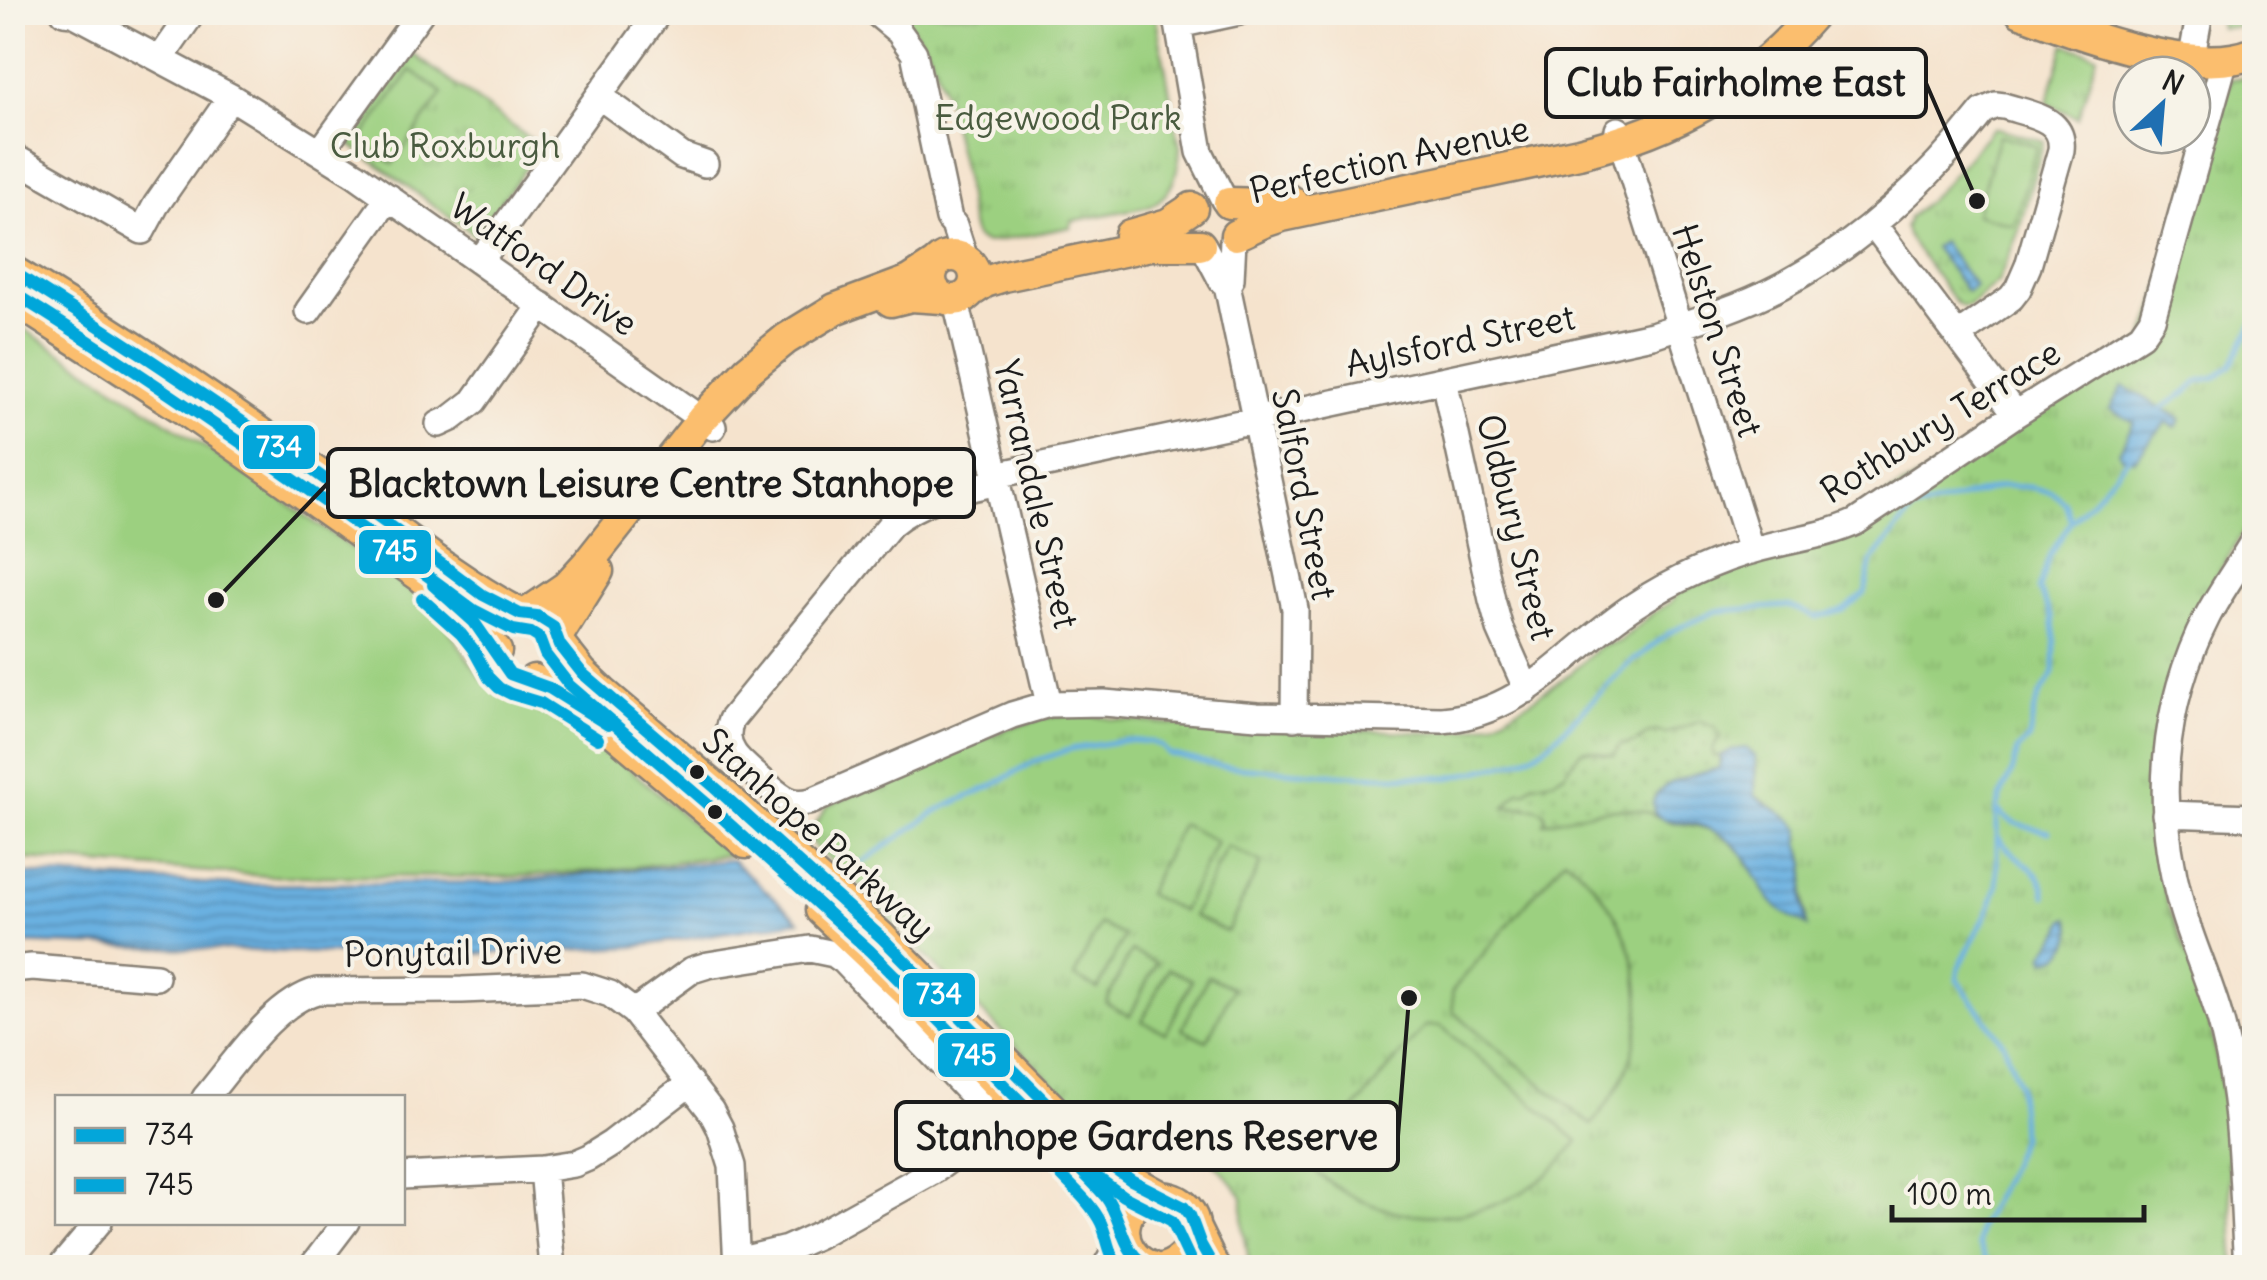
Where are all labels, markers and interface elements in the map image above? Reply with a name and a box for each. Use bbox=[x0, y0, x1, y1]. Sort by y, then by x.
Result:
callout: Club Fairholme East bbox=[1546, 49, 1926, 117]
north arrow bbox=[2112, 55, 2212, 155]
text: Club Fairholme East bbox=[1566, 59, 1906, 106]
text: N bbox=[2156, 62, 2190, 103]
park label: Edgewood Park bbox=[934, 95, 1182, 139]
street label: Perfection Avenue bbox=[1245, 105, 1533, 213]
park label: Club Roxburgh bbox=[330, 123, 560, 167]
street label: Watford Drive bbox=[442, 183, 646, 345]
street label: Helston Street bbox=[1663, 218, 1773, 442]
street label: Aylsford Street bbox=[1341, 294, 1579, 386]
street label: Rothbury Terrace bbox=[1812, 330, 2068, 512]
street label: Yarrandale Street bbox=[985, 355, 1089, 633]
street label: Salford Street bbox=[1263, 385, 1347, 604]
street label: Oldbury Street bbox=[1468, 410, 1566, 645]
line badge: 734 bbox=[241, 423, 317, 471]
text: 734 bbox=[256, 429, 302, 465]
callout: Blacktown Leisure Centre Stanhope bbox=[328, 449, 974, 517]
text: Blacktown Leisure Centre Stanhope bbox=[348, 460, 954, 507]
line badge: 745 bbox=[357, 528, 433, 576]
text: 745 bbox=[372, 533, 418, 569]
street label: Stanhope Parkway bbox=[694, 718, 944, 950]
unlabelled marker bbox=[687, 762, 707, 782]
unlabelled marker bbox=[705, 802, 725, 822]
street label: Ponytail Drive bbox=[343, 928, 563, 976]
line badge: 734 bbox=[901, 971, 977, 1019]
text: 734 bbox=[916, 976, 962, 1012]
line badge: 745 bbox=[936, 1031, 1012, 1079]
text: 745 bbox=[951, 1037, 997, 1073]
legend bbox=[55, 1095, 405, 1225]
callout: Stanhope Gardens Reserve bbox=[896, 1102, 1398, 1170]
text: Stanhope Gardens Reserve bbox=[916, 1113, 1378, 1160]
text: 734 bbox=[145, 1115, 194, 1153]
scale bar bbox=[1892, 1160, 2144, 1222]
text: 745 bbox=[145, 1165, 194, 1203]
text: 100 m bbox=[1907, 1175, 1992, 1213]

